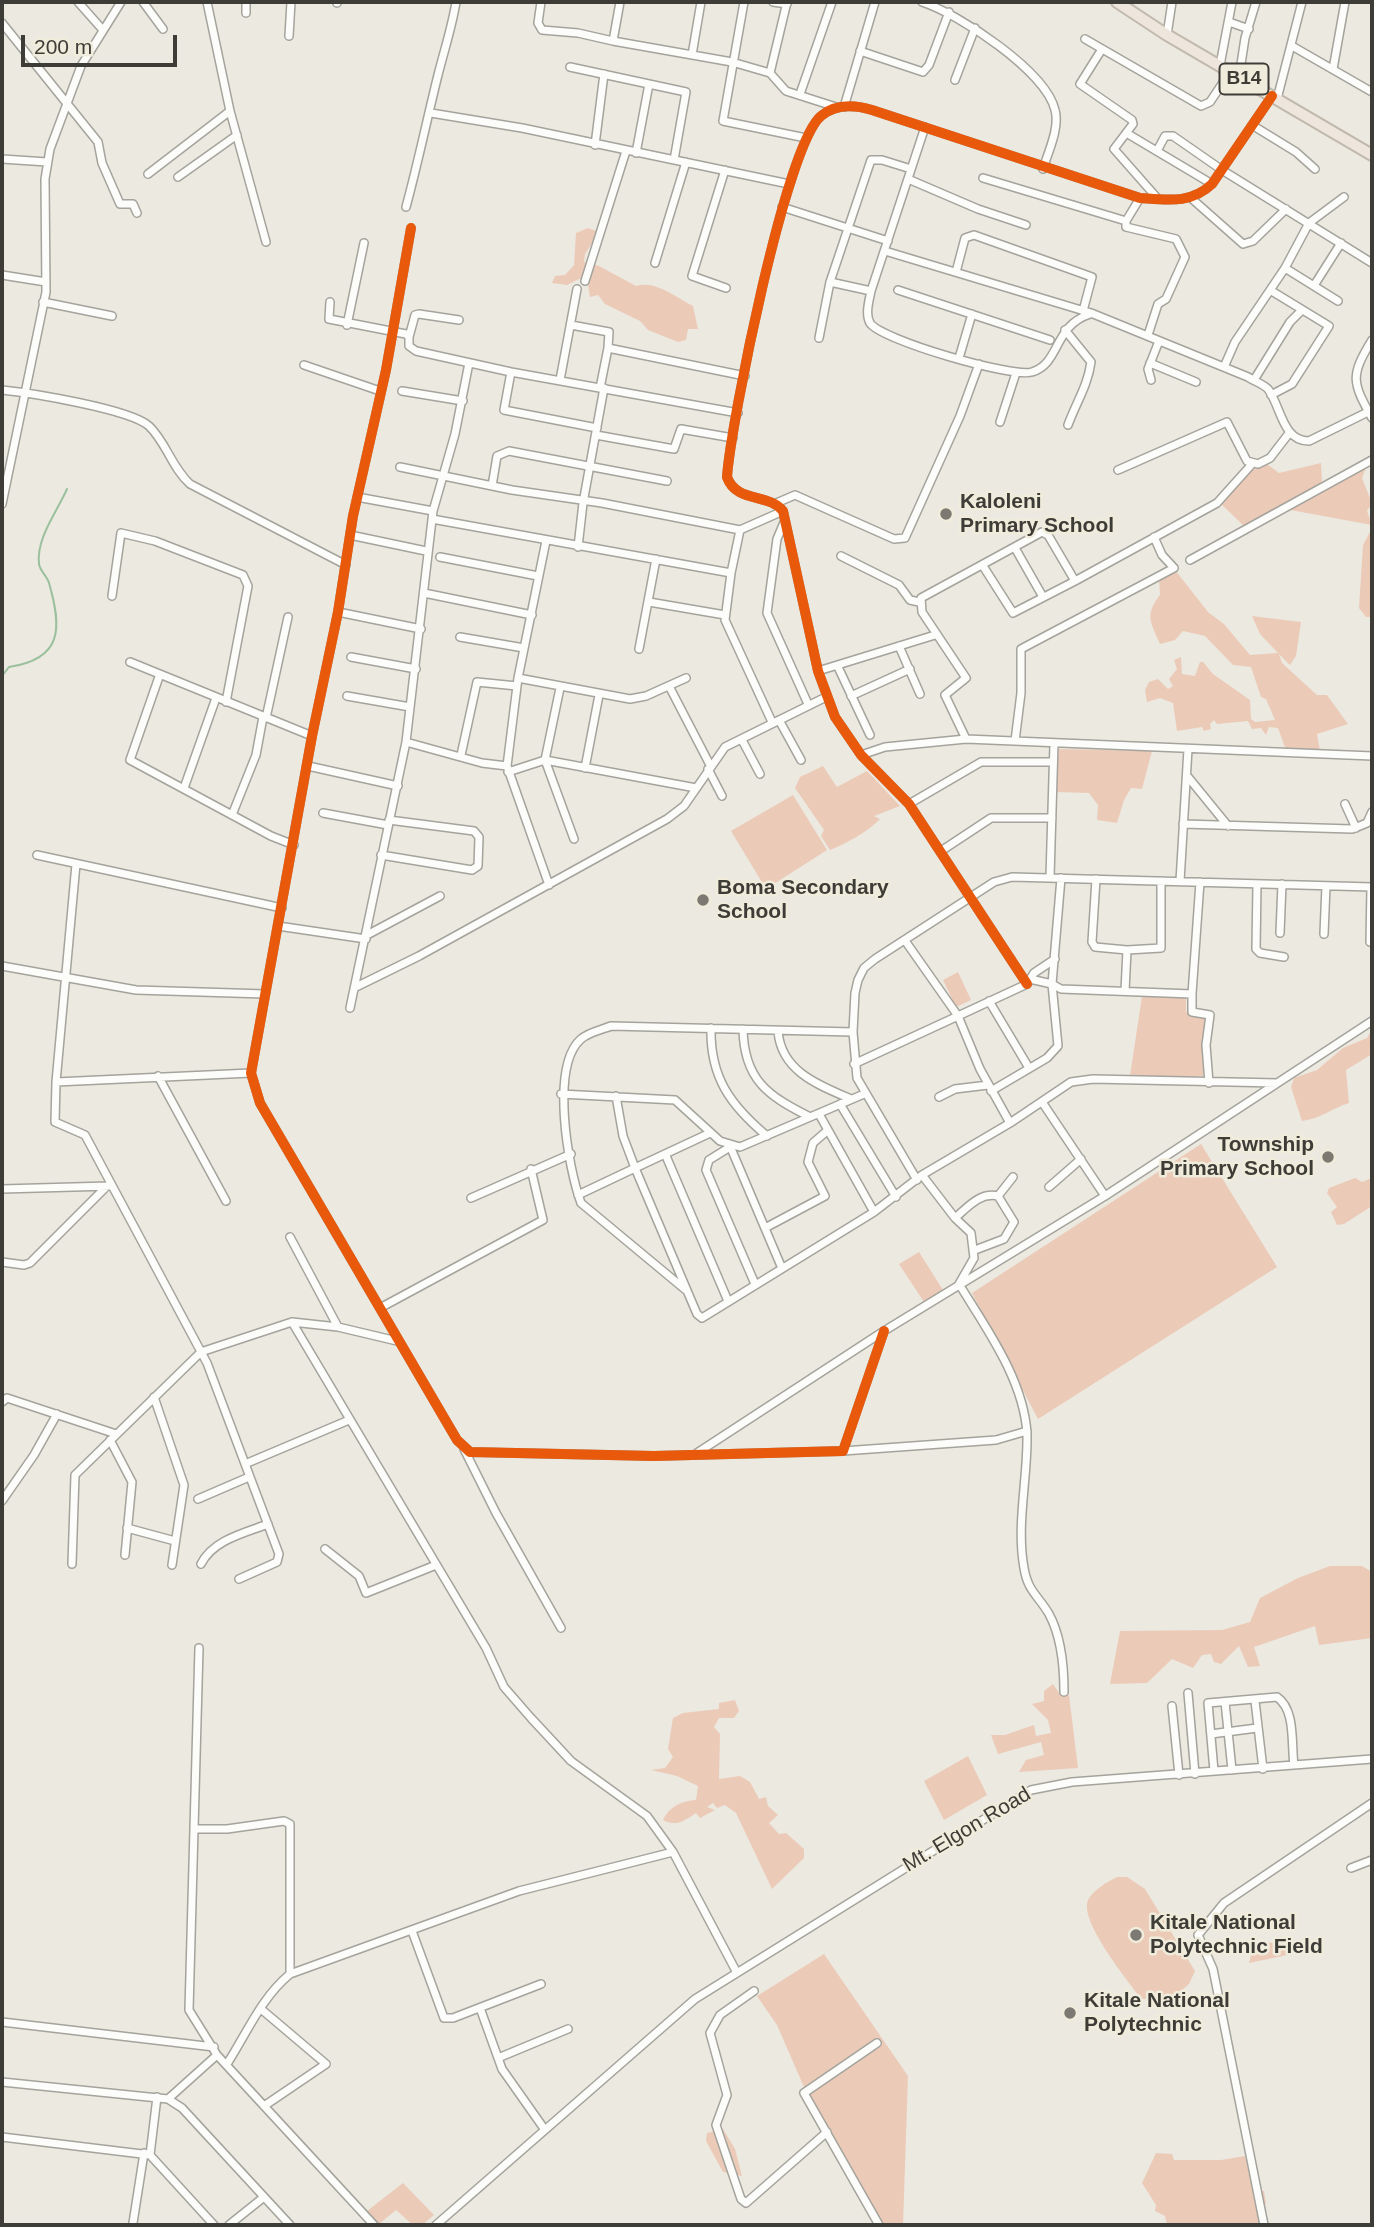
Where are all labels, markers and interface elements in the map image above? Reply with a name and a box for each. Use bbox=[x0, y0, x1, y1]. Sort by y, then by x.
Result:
scale bar bbox=[24, 21, 180, 65]
text: 200 m bbox=[34, 35, 92, 58]
road number: B14 bbox=[1220, 64, 1268, 94]
place label: Kaloleni Primary School bbox=[960, 489, 1114, 539]
marker: Kaloleni Primary School bbox=[938, 506, 954, 522]
place label: Boma Secondary School bbox=[717, 875, 889, 925]
marker: Boma Secondary School bbox=[695, 892, 711, 908]
place label: Township Primary School bbox=[1160, 1132, 1314, 1182]
marker: Township Primary School bbox=[1320, 1149, 1336, 1165]
street label: Mt. Elgon Road bbox=[898, 1782, 1036, 1878]
place label: Kitale National Polytechnic Field bbox=[1150, 1910, 1323, 1960]
marker: Kitale National Polytechnic Field bbox=[1128, 1927, 1144, 1943]
place label: Kitale National Polytechnic bbox=[1084, 1988, 1230, 2038]
marker: Kitale National Polytechnic bbox=[1062, 2005, 1078, 2021]

